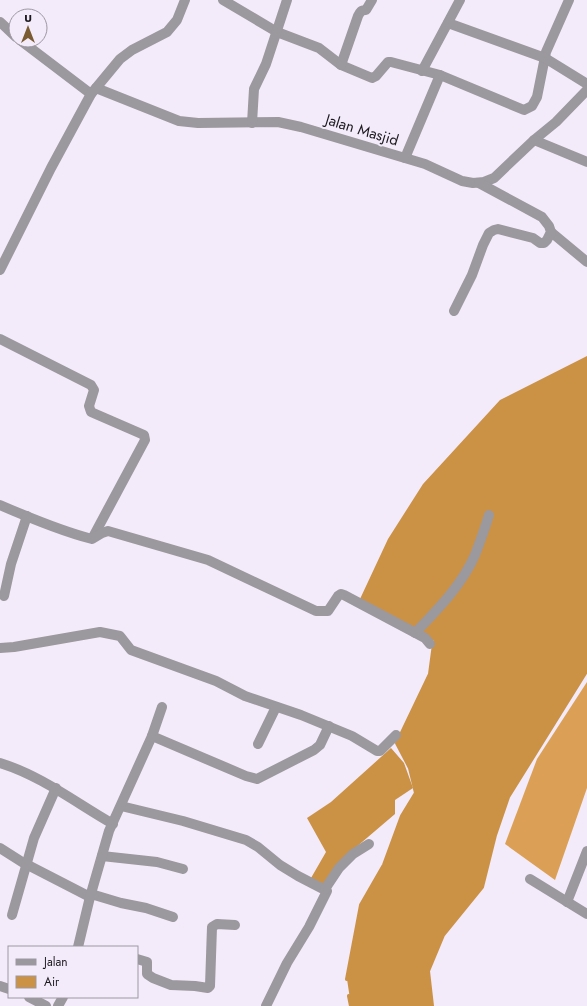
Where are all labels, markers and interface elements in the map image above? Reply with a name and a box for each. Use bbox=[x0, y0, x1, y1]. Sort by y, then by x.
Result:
north arrow bbox=[8, 8, 48, 48]
text: U bbox=[24, 10, 32, 26]
street label: Jalan Masjid bbox=[321, 108, 401, 152]
legend bbox=[8, 946, 138, 998]
text: Jalan bbox=[42, 953, 67, 971]
text: Air bbox=[44, 973, 60, 991]

